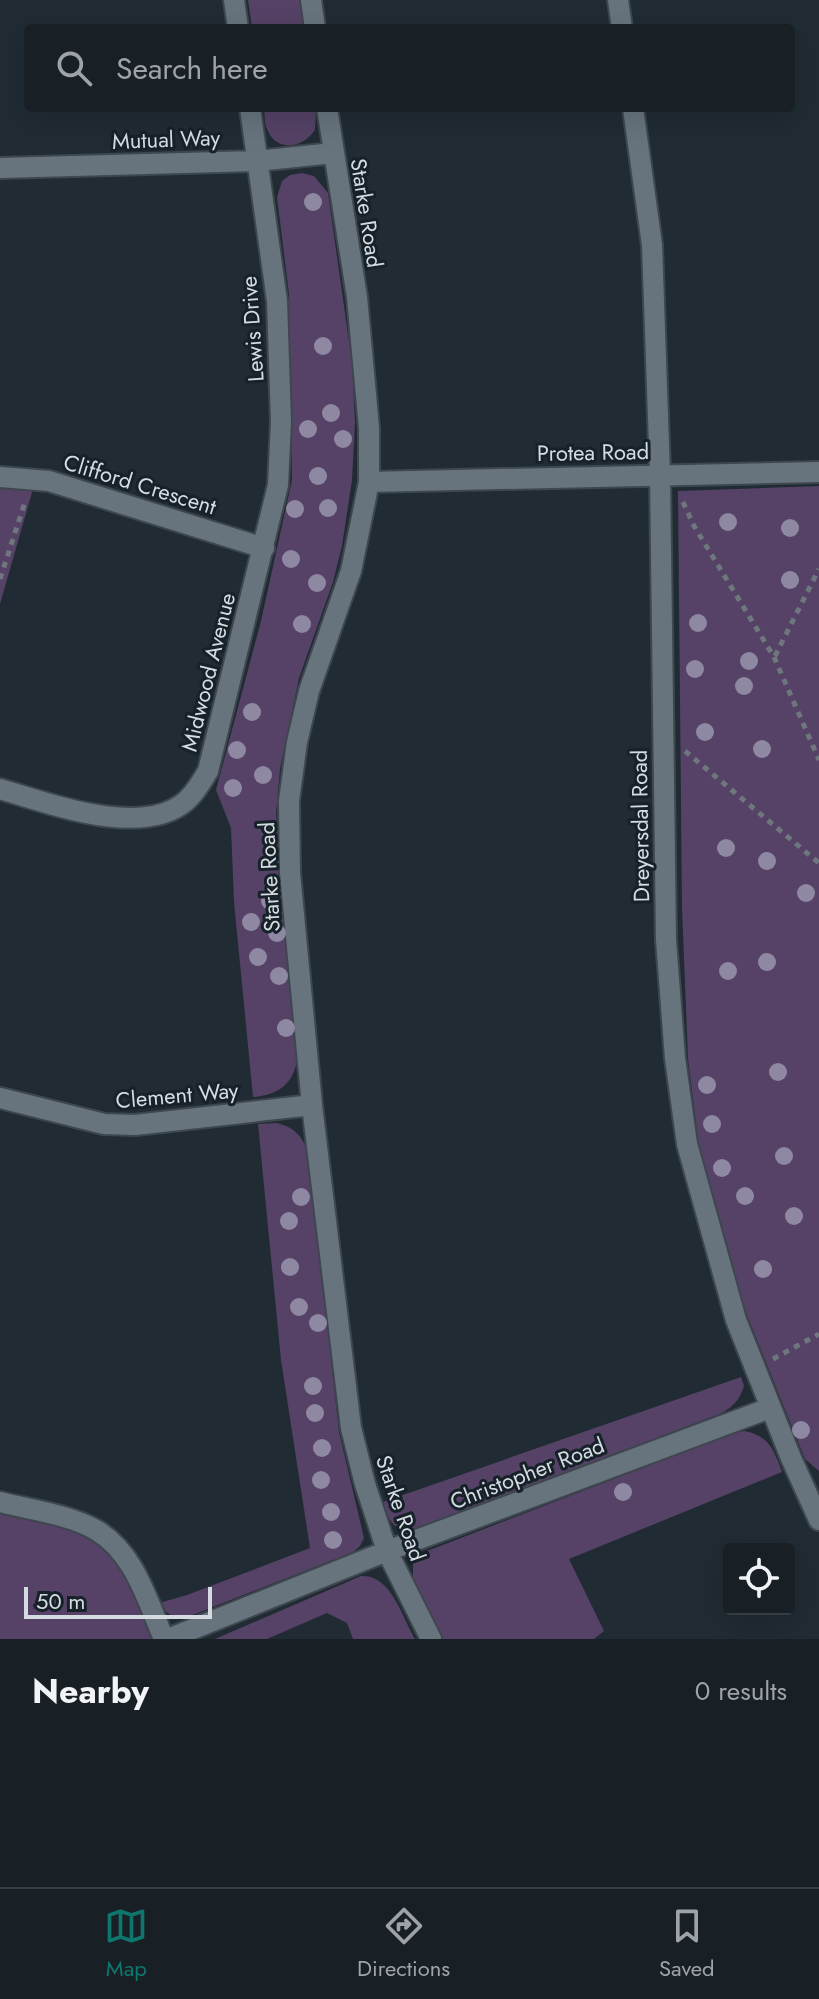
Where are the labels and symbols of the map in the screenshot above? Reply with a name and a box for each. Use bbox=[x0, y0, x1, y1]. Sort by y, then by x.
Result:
street label: Mutual Way bbox=[111, 121, 221, 157]
street label: Starke Road bbox=[343, 156, 391, 270]
street label: Lewis Drive bbox=[232, 275, 272, 383]
street label: Protea Road bbox=[537, 435, 649, 469]
street label: Clifford Crescent bbox=[60, 446, 221, 523]
street label: Midwood Avenue bbox=[173, 589, 243, 755]
street label: Dreyersdal Road bbox=[623, 749, 657, 903]
street label: Starke Road bbox=[250, 821, 288, 933]
street label: Clement Way bbox=[114, 1074, 240, 1116]
street label: Christopher Road bbox=[445, 1429, 609, 1517]
street label: Starke Road bbox=[368, 1451, 434, 1565]
scale bar bbox=[24, 1583, 212, 1619]

